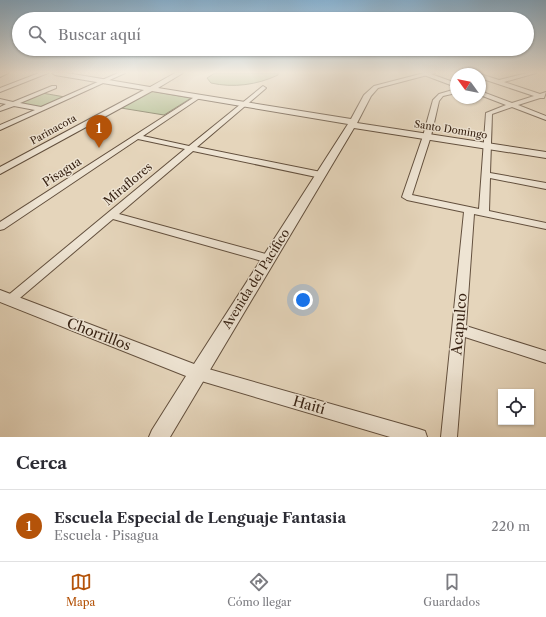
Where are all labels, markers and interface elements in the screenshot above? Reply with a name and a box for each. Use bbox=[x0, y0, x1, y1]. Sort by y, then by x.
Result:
search box bbox=[12, 12, 534, 56]
icon: search bbox=[26, 23, 48, 45]
text: Buscar aquí bbox=[58, 25, 141, 44]
north arrow bbox=[450, 68, 486, 104]
street label: Parinacota bbox=[28, 111, 79, 147]
pin: 1 bbox=[86, 115, 112, 148]
street label: Santo Domingo bbox=[413, 117, 488, 142]
street label: Pisagua bbox=[40, 153, 84, 190]
street label: Miraflores bbox=[100, 159, 155, 208]
street label: Avenida del Pacífico bbox=[218, 226, 292, 332]
your location bbox=[293, 290, 313, 310]
street label: Acapulco bbox=[447, 292, 471, 357]
street label: Chorrillos bbox=[64, 314, 134, 354]
map controls bbox=[498, 389, 534, 425]
button: locate bbox=[498, 389, 534, 425]
street label: Haití bbox=[291, 392, 327, 418]
text: Cerca bbox=[16, 453, 67, 473]
text: Escuela Especial de Lenguaje Fantasia bbox=[54, 508, 346, 527]
text: 1 bbox=[26, 518, 32, 534]
text: 220 m bbox=[491, 518, 530, 534]
text: Escuela · Pisagua bbox=[54, 527, 159, 543]
tab: Mapa bbox=[66, 571, 95, 609]
tab: Cómo llegar bbox=[227, 571, 291, 609]
tab: Guardados bbox=[423, 571, 480, 609]

